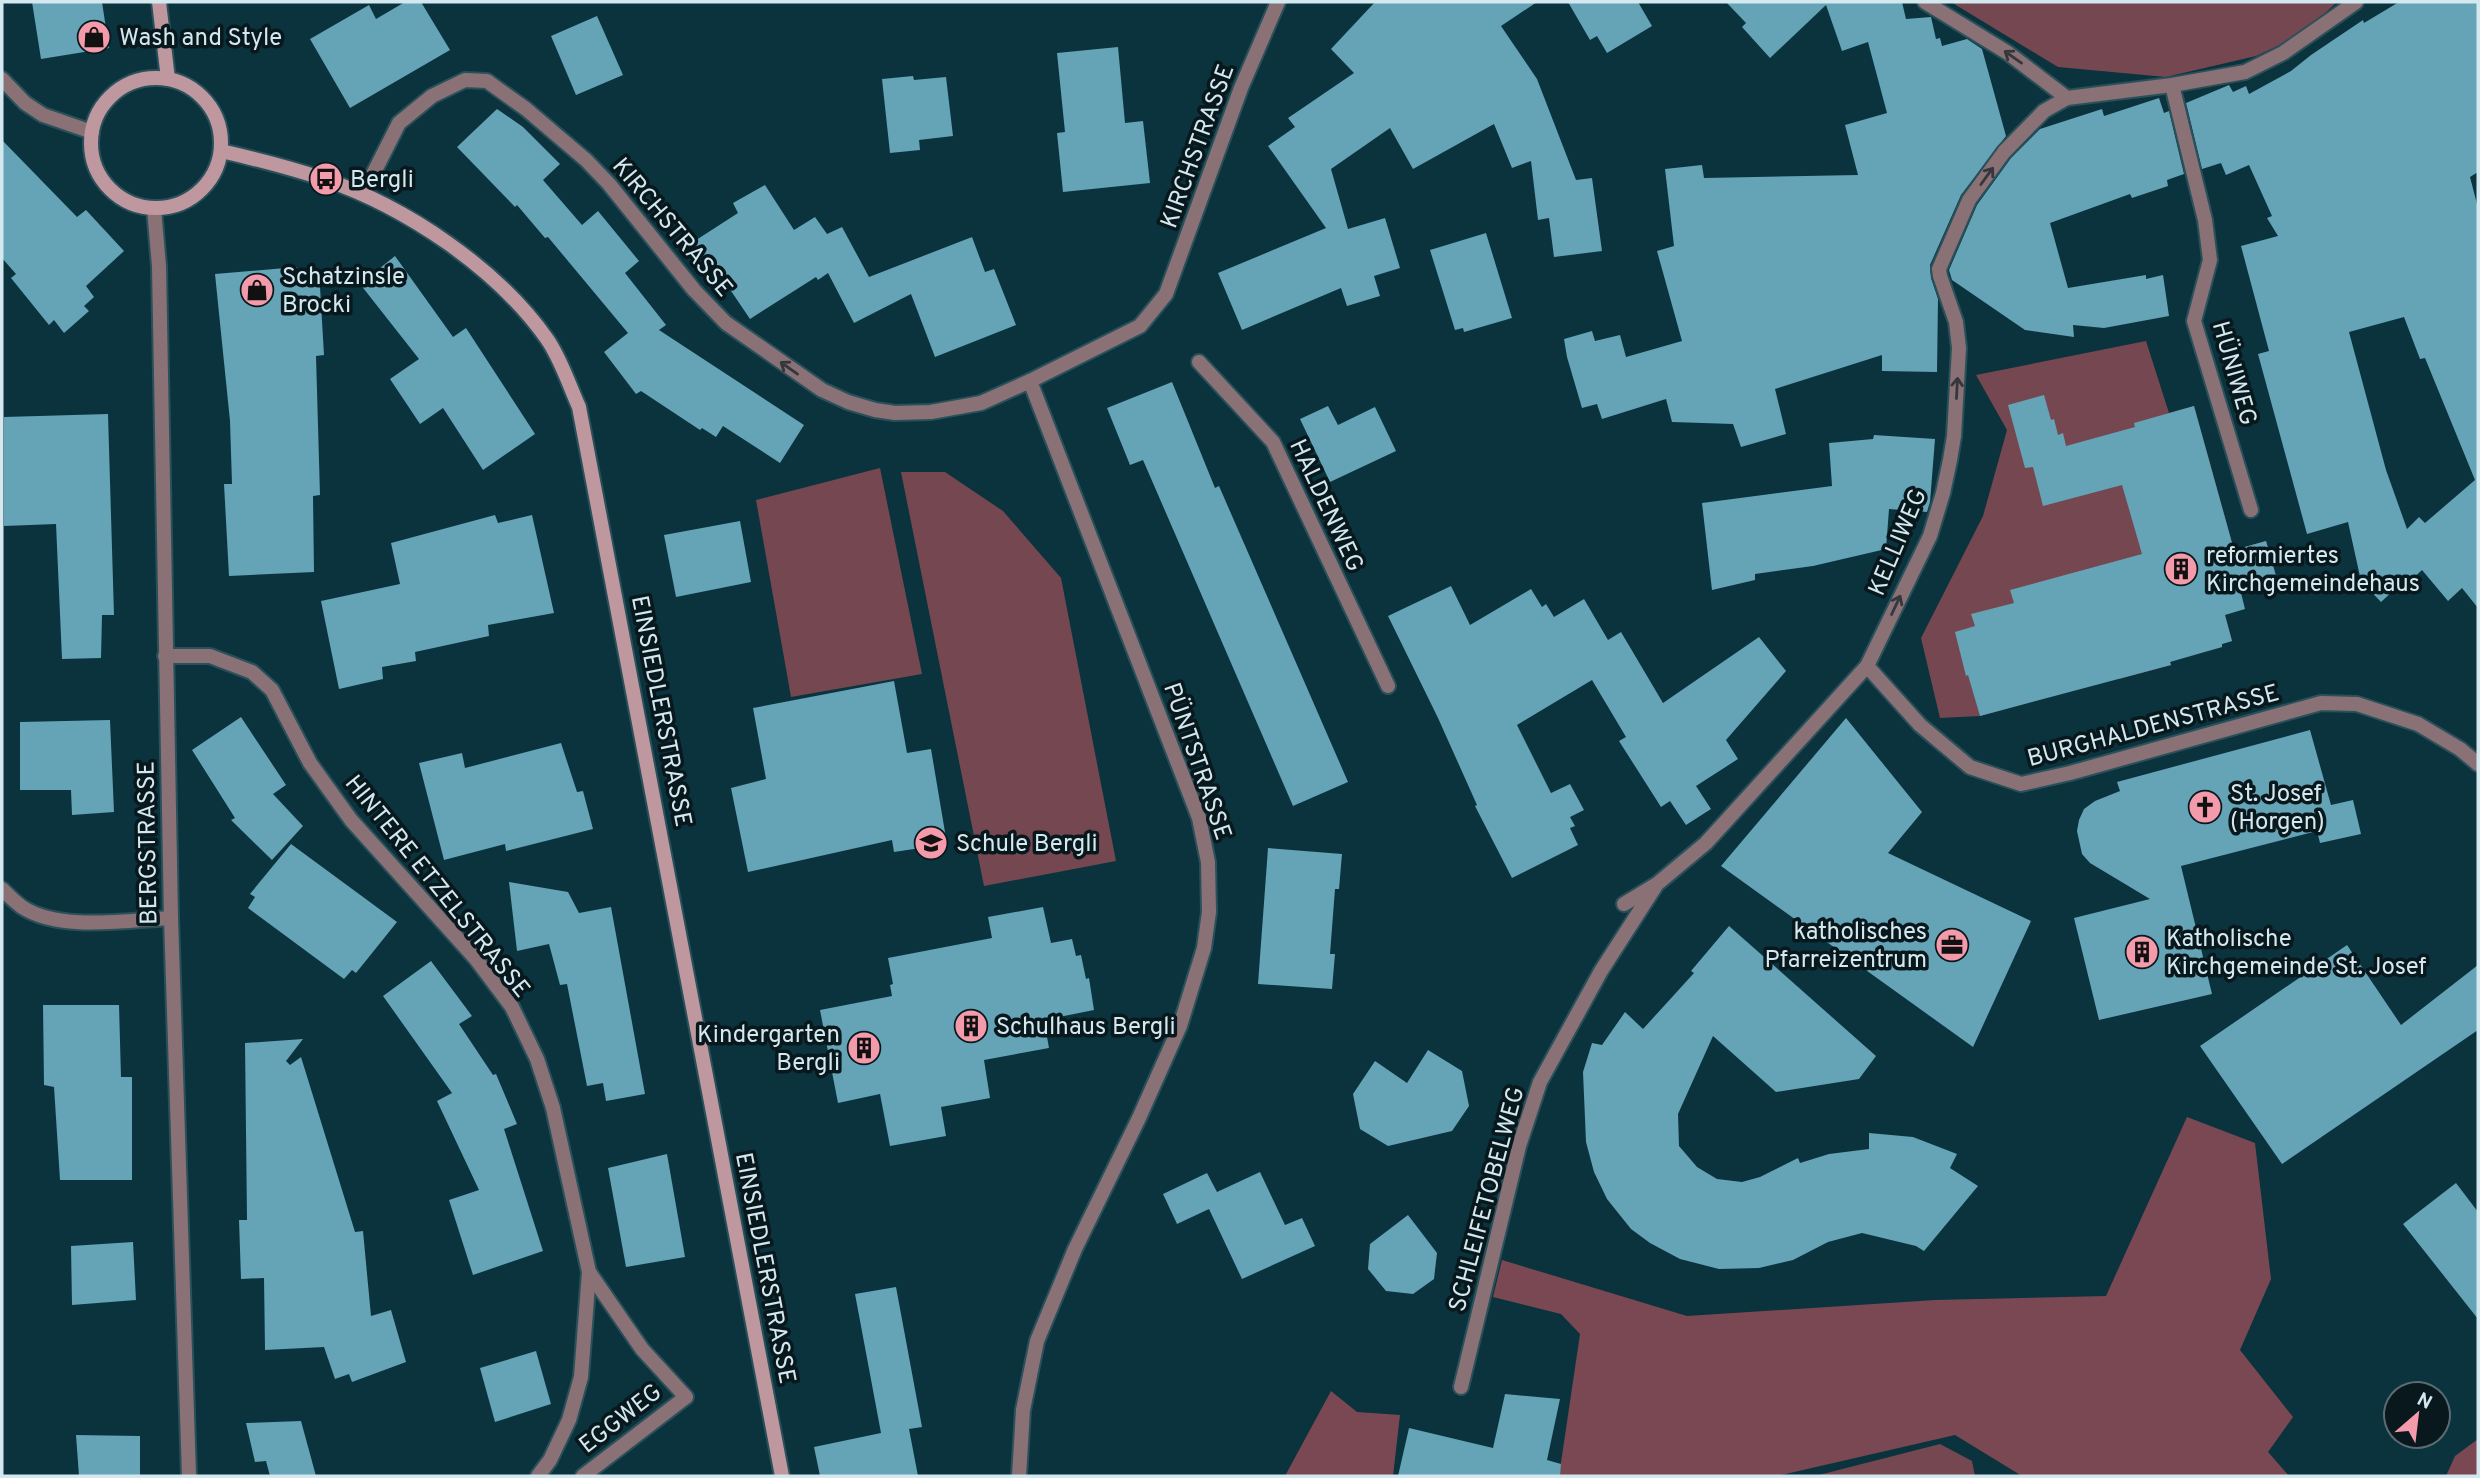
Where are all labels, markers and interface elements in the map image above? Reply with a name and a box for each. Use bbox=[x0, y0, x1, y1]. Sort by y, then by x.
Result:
shop icon: Wash and Style bbox=[75, 18, 113, 56]
place label: Wash and Style bbox=[119, 24, 282, 54]
one-way arrow bbox=[2004, 50, 2024, 64]
street label: KIRCHSTRASSE bbox=[1155, 61, 1242, 233]
street label: KIRCHSTRASSE bbox=[605, 153, 738, 304]
bus stop icon: Bergli bbox=[307, 160, 345, 198]
place label: Bergli bbox=[350, 166, 414, 196]
one-way arrow bbox=[1980, 167, 1994, 186]
place label: Schatzinsle Brocki bbox=[282, 263, 405, 321]
shop icon: Schatzinsle Brocki bbox=[238, 271, 276, 309]
street label: HÜNIWEG bbox=[2204, 317, 2264, 429]
one-way arrow bbox=[780, 360, 799, 375]
one-way arrow bbox=[1951, 377, 1964, 400]
street label: HALDENWEG bbox=[1281, 435, 1369, 577]
street label: KELLIWEG bbox=[1863, 485, 1935, 601]
place label: reformiertes Kirchgemeindehaus bbox=[2206, 542, 2420, 600]
building icon: reformiertes Kirchgemeindehaus bbox=[2162, 550, 2200, 588]
street label: EINSIEDLERSTRASSE bbox=[623, 593, 697, 829]
one-way arrow bbox=[1891, 594, 1904, 615]
street label: PÜNTSTRASSE bbox=[1155, 678, 1239, 844]
street label: BURGHALDENSTRASSE bbox=[2024, 679, 2283, 775]
street label: BERGSTRASSE bbox=[133, 761, 165, 925]
street label: HINTERE ETZELSTRASSE bbox=[337, 770, 536, 1005]
place label: St. Josef (Horgen) bbox=[2230, 780, 2325, 838]
church icon: St. Josef (Horgen) bbox=[2186, 788, 2224, 826]
school or university icon: Schule Bergli bbox=[912, 824, 950, 862]
place label: Schule Bergli bbox=[956, 830, 1098, 860]
place label: katholisches Pfarreizentrum bbox=[1765, 918, 1927, 976]
place label: Katholische Kirchgemeinde St. Josef bbox=[2166, 925, 2426, 983]
office icon: katholisches Pfarreizentrum bbox=[1933, 926, 1971, 964]
building icon: Katholische Kirchgemeinde St. Josef bbox=[2123, 933, 2161, 971]
building icon: Schulhaus Bergli bbox=[952, 1007, 990, 1045]
place label: Schulhaus Bergli bbox=[996, 1013, 1176, 1043]
place label: Kindergarten Bergli bbox=[697, 1021, 840, 1079]
building icon: Kindergarten Bergli bbox=[845, 1029, 883, 1067]
street label: SCHLEIFETOBELWEG bbox=[1443, 1084, 1532, 1315]
street label: EINSIEDLERSTRASSE bbox=[727, 1150, 801, 1386]
street label: EGGWEG bbox=[574, 1378, 669, 1461]
north arrow bbox=[2382, 1380, 2452, 1450]
text: N bbox=[2412, 1388, 2436, 1416]

